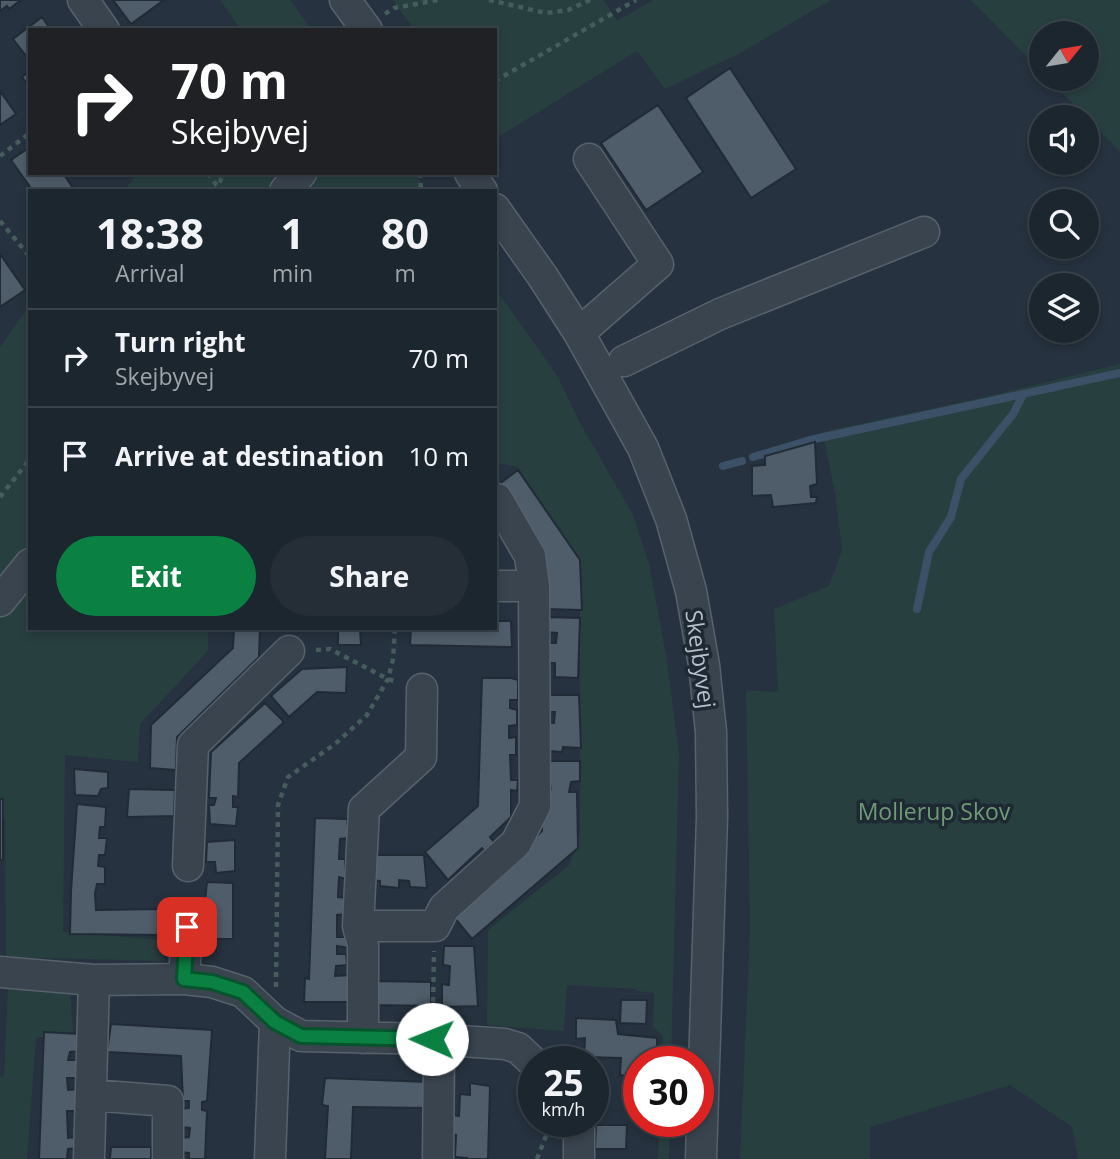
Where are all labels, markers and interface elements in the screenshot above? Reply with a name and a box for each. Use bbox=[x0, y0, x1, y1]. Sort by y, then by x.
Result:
north arrow bbox=[1029, 21, 1099, 91]
map controls bbox=[1029, 21, 1099, 343]
text: 70 m bbox=[171, 47, 288, 113]
icon: right bbox=[56, 56, 147, 147]
button: sound bbox=[1029, 105, 1099, 175]
text: Skejbyvej bbox=[171, 110, 309, 153]
button: search bbox=[1029, 189, 1099, 259]
text: 18:38 bbox=[96, 204, 204, 261]
text: 1 bbox=[280, 204, 305, 261]
text: 80 bbox=[381, 204, 429, 261]
text: Arrival bbox=[115, 257, 185, 289]
text: min bbox=[272, 257, 313, 289]
text: m bbox=[394, 257, 416, 289]
button: layers bbox=[1029, 273, 1099, 343]
text: Turn right bbox=[115, 324, 246, 360]
icon: right bbox=[56, 339, 94, 377]
text: 70 m bbox=[408, 340, 469, 376]
text: Skejbyvej bbox=[115, 360, 214, 392]
icon: arrive bbox=[56, 437, 94, 475]
text: Arrive at destination bbox=[115, 438, 384, 474]
text: 10 m bbox=[408, 438, 469, 474]
button: Exit bbox=[56, 536, 256, 616]
button: Share bbox=[270, 536, 469, 616]
street label: Skejbyvej bbox=[678, 608, 724, 710]
park label: Mollerup Skov bbox=[858, 795, 1011, 827]
pin bbox=[157, 897, 217, 957]
icon: arrive bbox=[168, 908, 206, 946]
position arrow bbox=[395, 1002, 469, 1076]
speed limit sign: 30 bbox=[623, 1046, 714, 1137]
text: 25 bbox=[543, 1059, 584, 1106]
text: km/h bbox=[542, 1097, 585, 1121]

